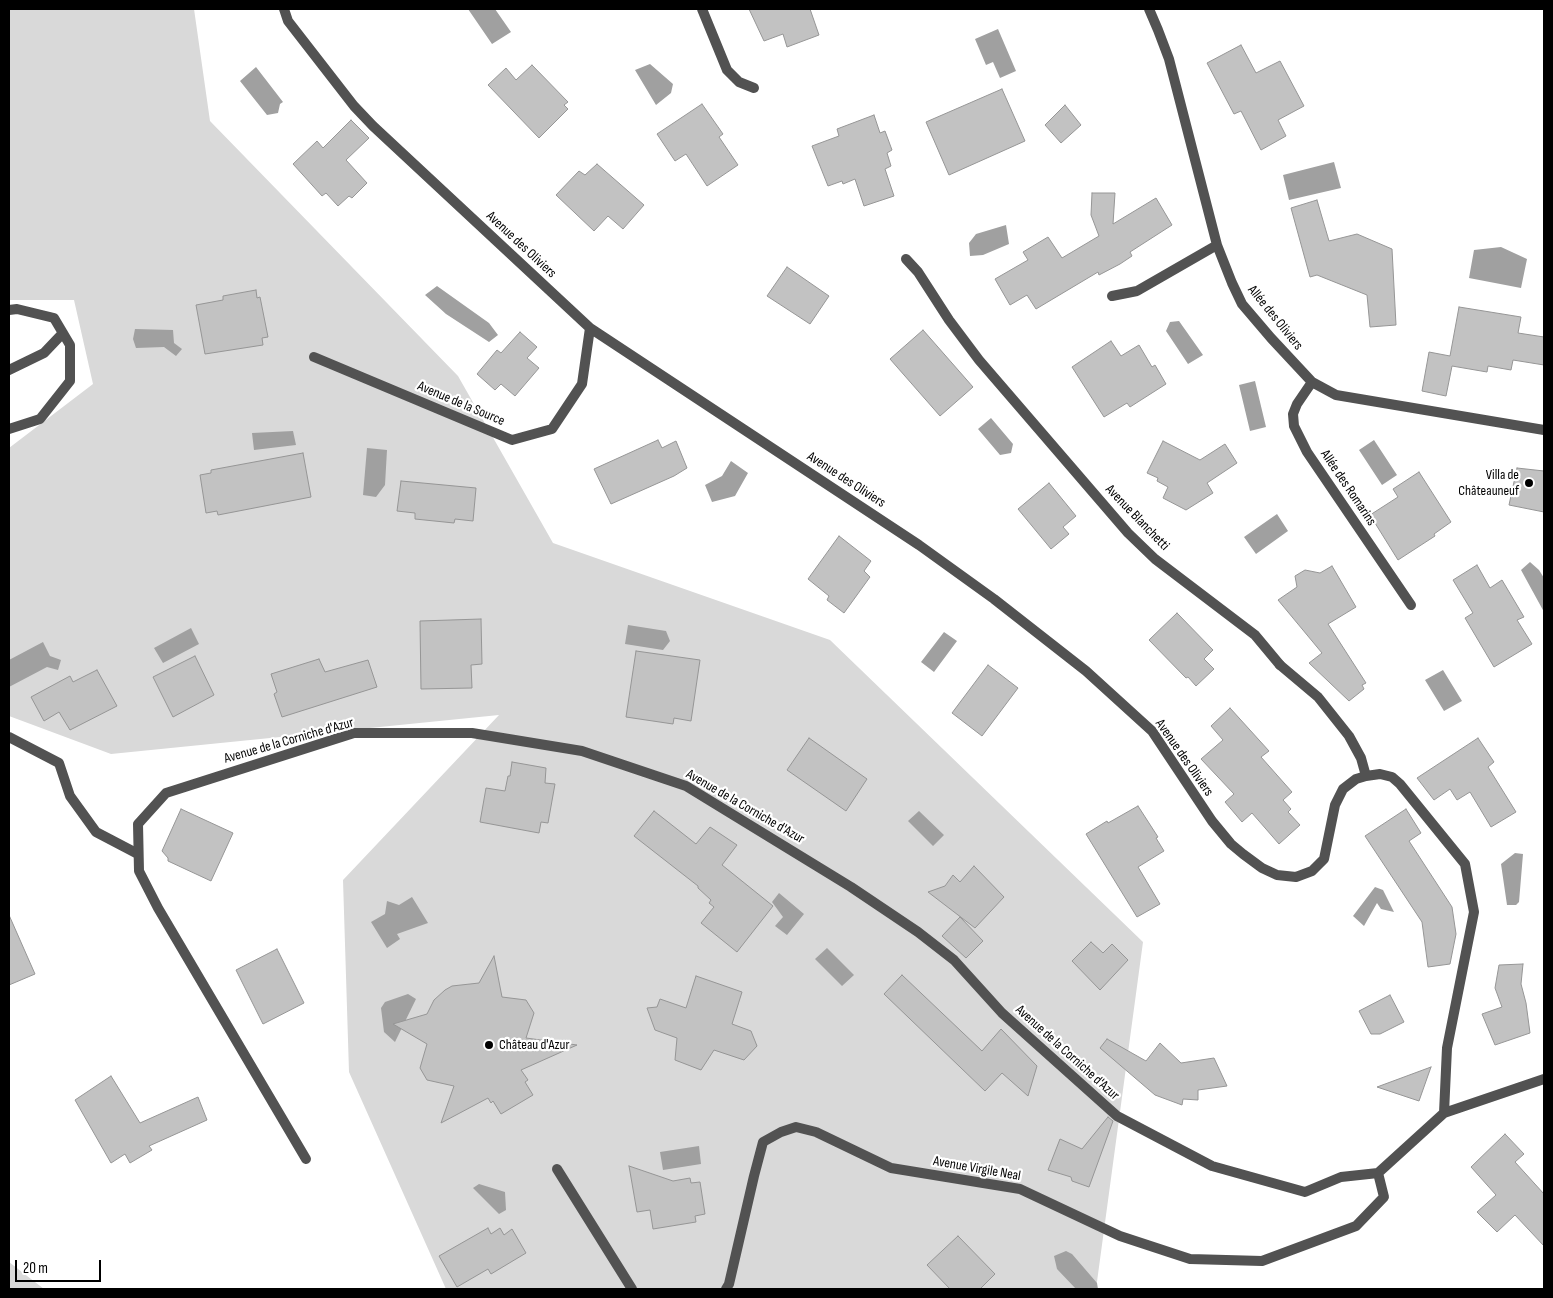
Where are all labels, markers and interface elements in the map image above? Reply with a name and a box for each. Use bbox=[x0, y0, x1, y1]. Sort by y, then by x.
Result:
street label: Avenue des Oliviers bbox=[482, 208, 560, 282]
street label: Allée des Oliviers bbox=[1244, 282, 1306, 354]
street label: Avenue de la Source bbox=[415, 378, 507, 430]
street label: Allée des Romarins bbox=[1317, 447, 1379, 529]
street label: Avenue des Oliviers bbox=[804, 448, 888, 512]
place label: Villa de Châteauneuf bbox=[1458, 467, 1519, 500]
marker: Villa de Châteauneuf bbox=[1523, 477, 1535, 489]
street label: Avenue Blanchetti bbox=[1101, 482, 1173, 554]
street label: Avenue de la Corniche d'Azur bbox=[222, 714, 356, 768]
street label: Avenue des Oliviers bbox=[1151, 716, 1217, 800]
street label: Avenue de la Corniche d'Azur bbox=[683, 766, 807, 848]
street label: Avenue de la Corniche d'Azur bbox=[1012, 1002, 1122, 1104]
place label: Château d'Azur bbox=[499, 1037, 569, 1053]
marker: Château d'Azur bbox=[483, 1039, 495, 1051]
street label: Avenue Virgile Neal bbox=[932, 1153, 1022, 1185]
scale bar bbox=[18, 1250, 104, 1282]
text: 20 m bbox=[23, 1259, 48, 1278]

